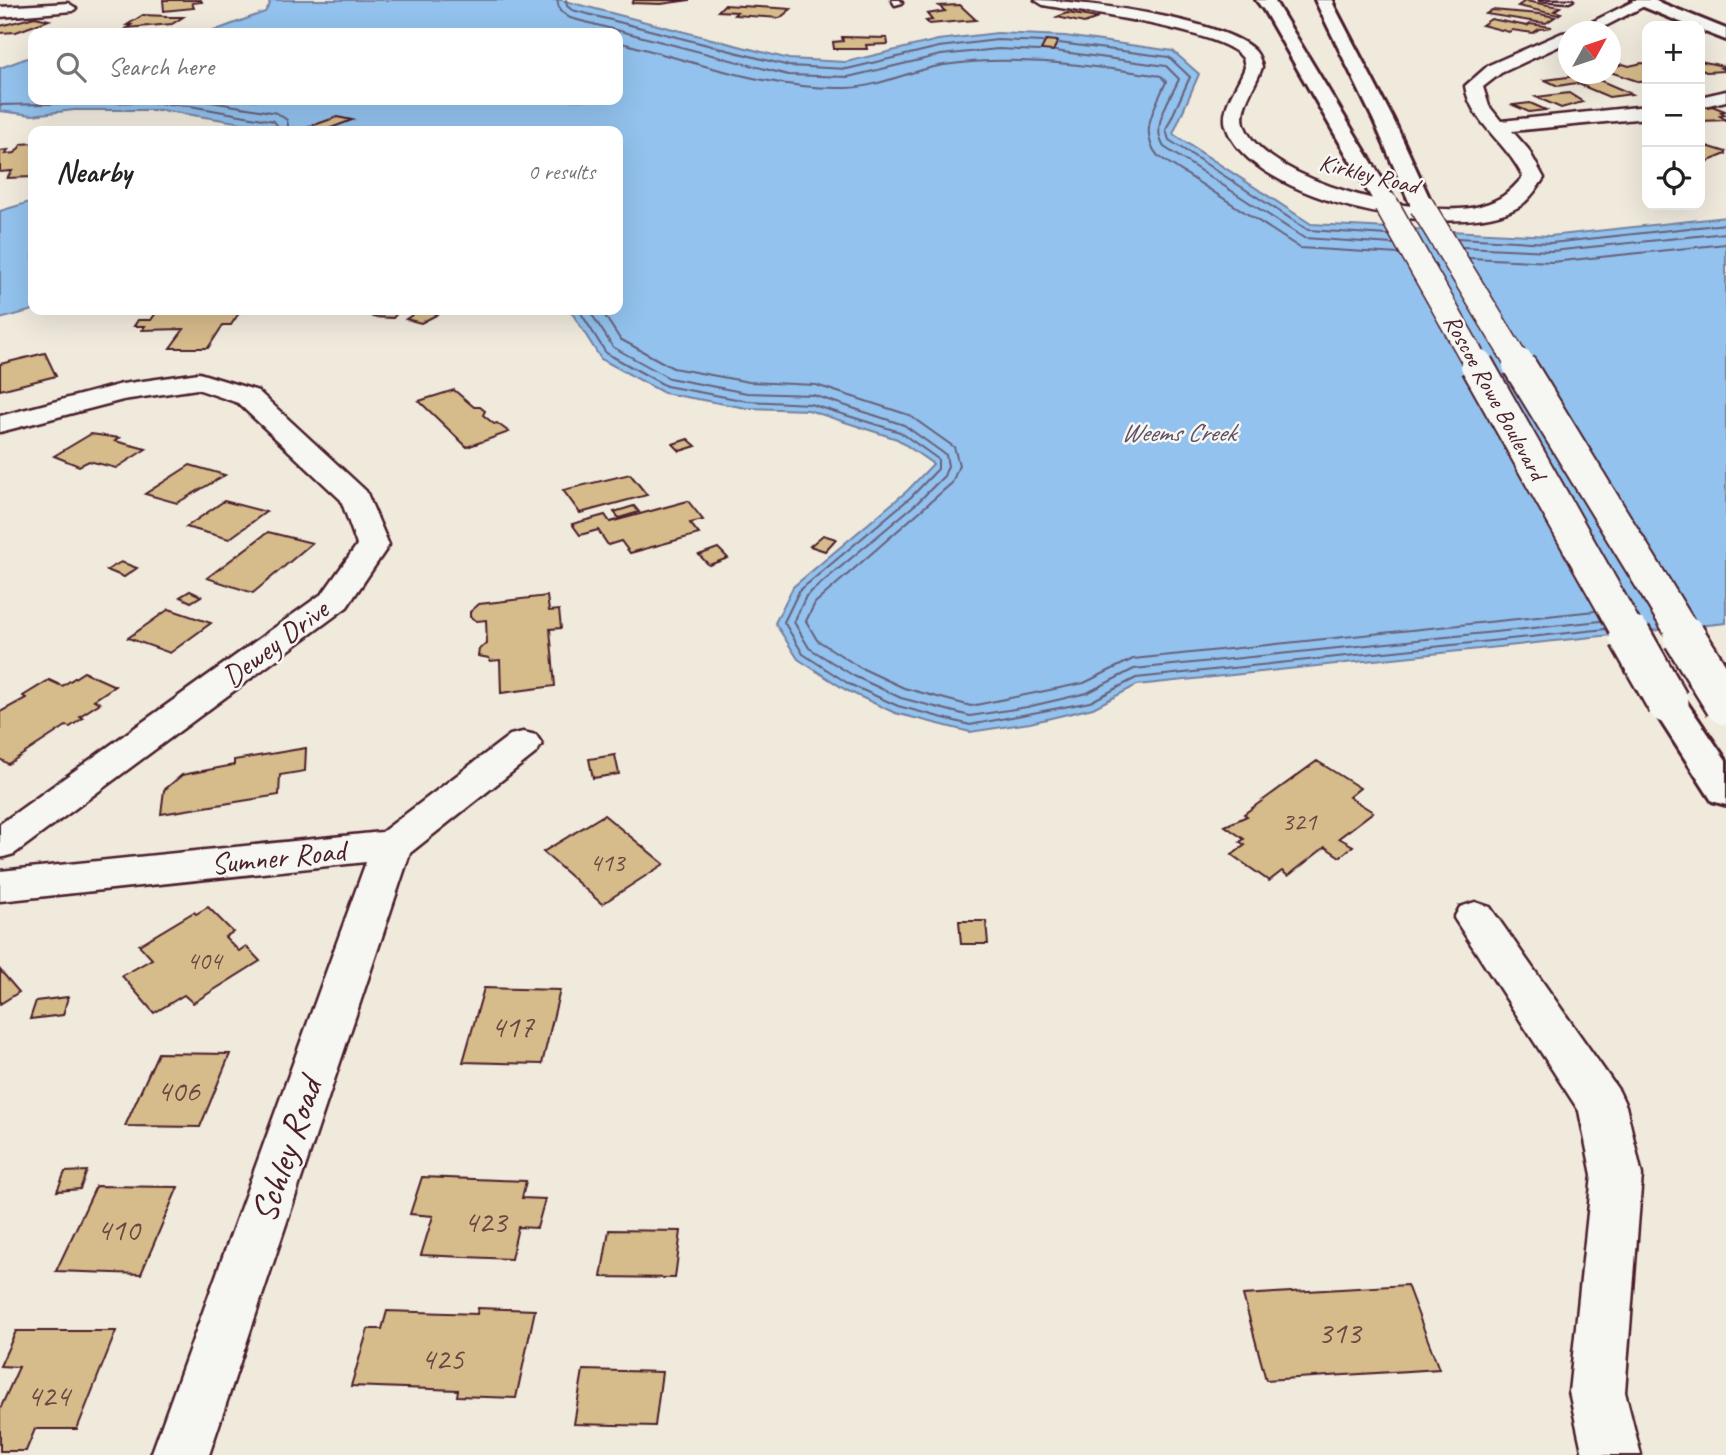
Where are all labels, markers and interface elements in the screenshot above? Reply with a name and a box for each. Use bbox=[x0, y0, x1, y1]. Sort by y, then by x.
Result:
north arrow bbox=[1558, 21, 1621, 84]
map controls bbox=[1642, 21, 1705, 210]
button: + bbox=[1642, 21, 1705, 84]
search box bbox=[28, 28, 623, 105]
icon: search bbox=[52, 48, 90, 86]
text: Search here bbox=[108, 50, 214, 83]
button: − bbox=[1642, 84, 1705, 147]
street label: Kirkley Road bbox=[1316, 147, 1425, 202]
button: locate bbox=[1642, 147, 1705, 210]
text: Nearby bbox=[56, 153, 132, 191]
text: 0 results bbox=[528, 157, 595, 186]
street label: Roscoe Rowe Boulevard bbox=[1437, 309, 1555, 488]
water label: Weems Creek bbox=[1121, 416, 1239, 449]
street label: Dewey Drive bbox=[214, 589, 338, 695]
house number: 321 bbox=[1281, 805, 1318, 838]
street label: Sumner Road bbox=[209, 831, 351, 883]
house number: 413 bbox=[589, 846, 627, 879]
house number: 404 bbox=[186, 944, 224, 977]
house number: 417 bbox=[490, 1006, 535, 1047]
street label: Schley Road bbox=[239, 1067, 334, 1228]
house number: 406 bbox=[156, 1070, 201, 1111]
house number: 423 bbox=[463, 1201, 509, 1242]
house number: 410 bbox=[96, 1209, 142, 1250]
house number: 313 bbox=[1317, 1312, 1363, 1353]
house number: 425 bbox=[420, 1338, 465, 1379]
house number: 424 bbox=[26, 1375, 73, 1416]

